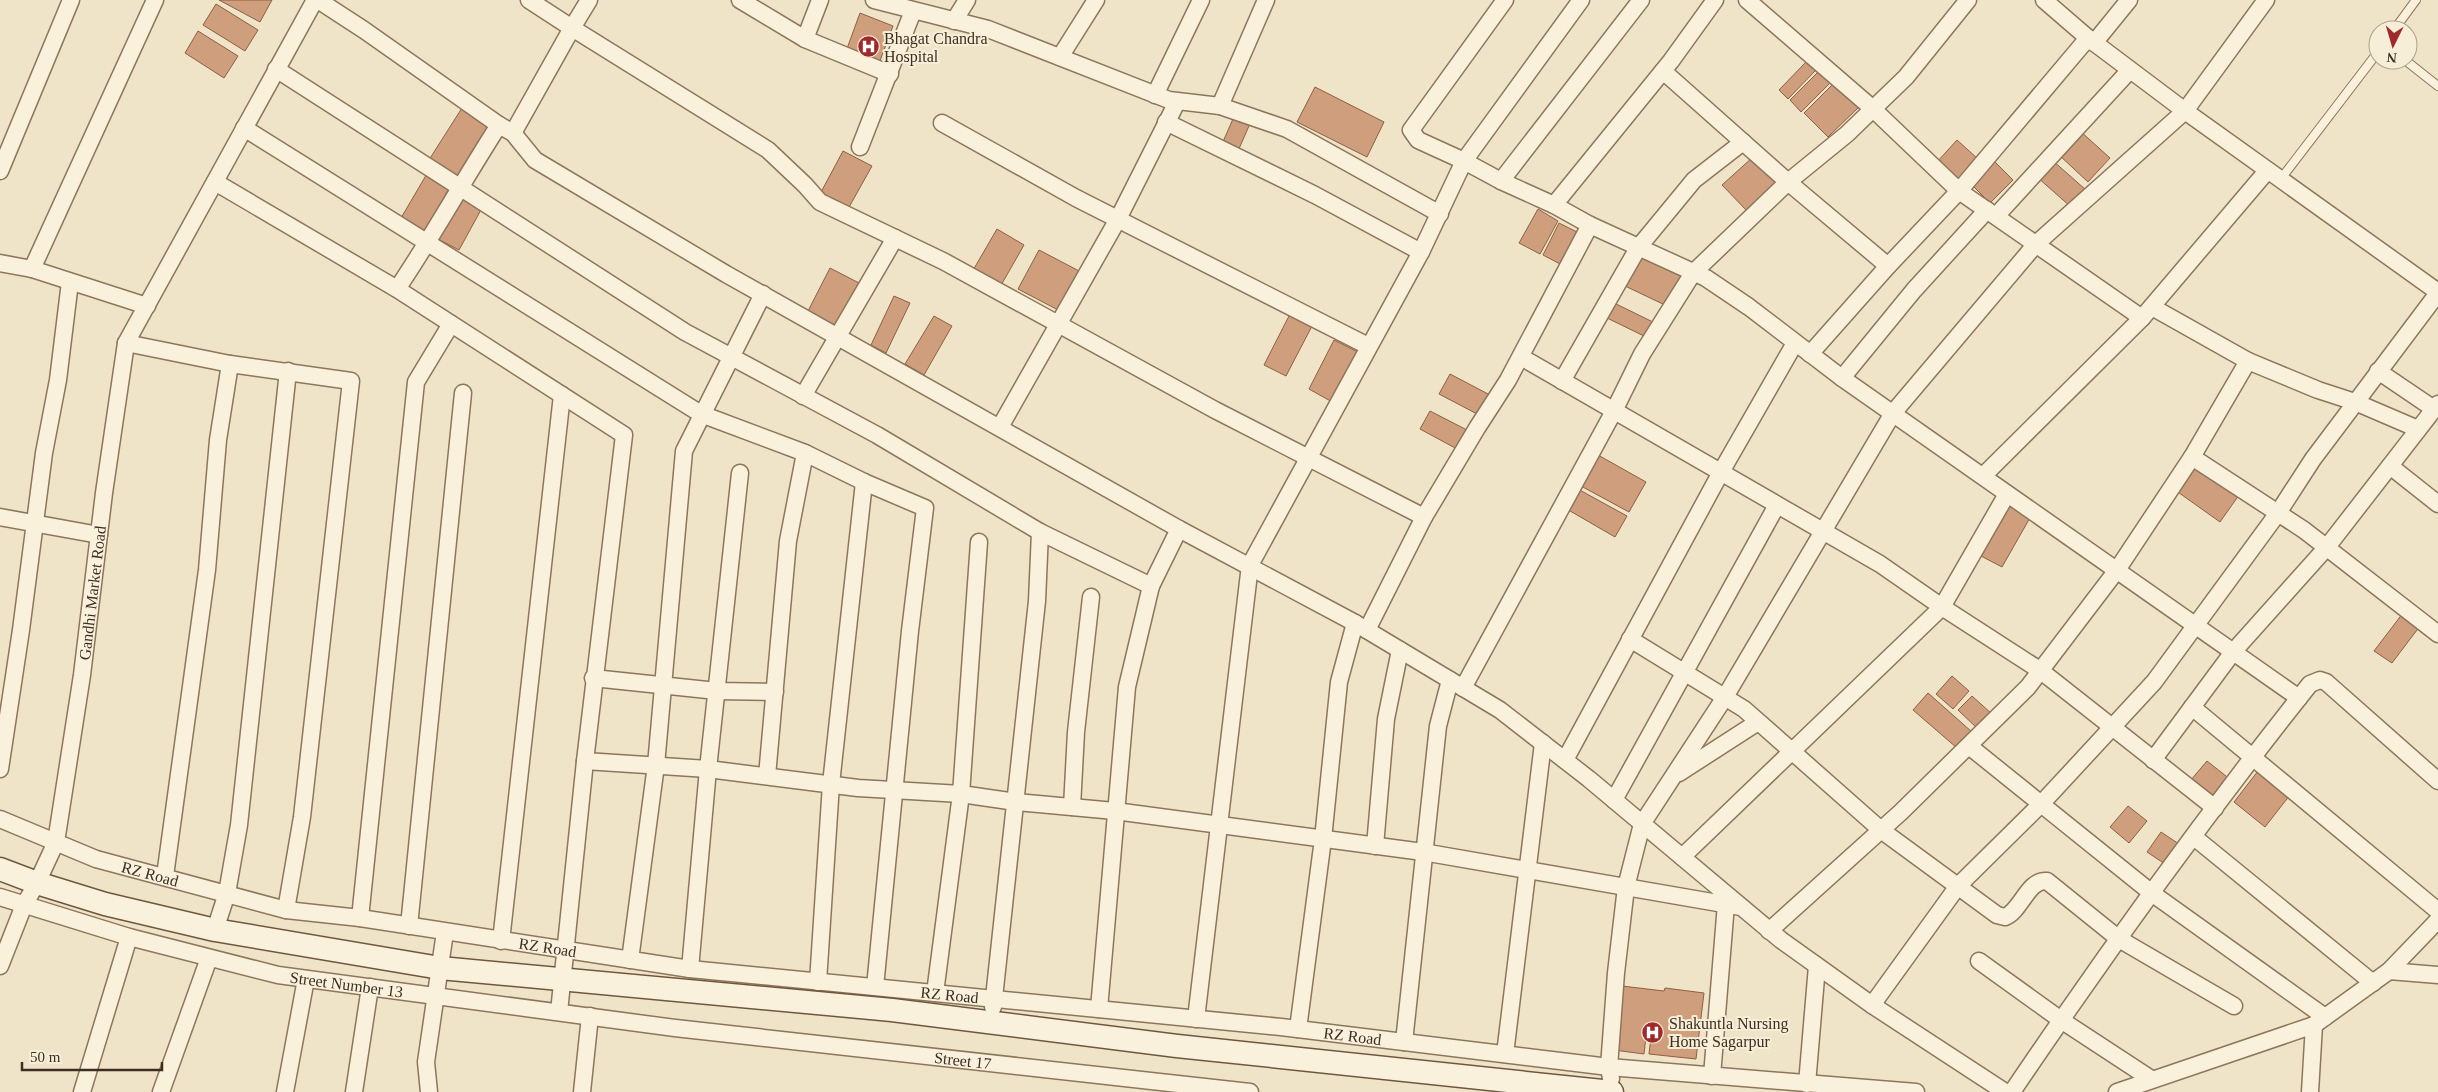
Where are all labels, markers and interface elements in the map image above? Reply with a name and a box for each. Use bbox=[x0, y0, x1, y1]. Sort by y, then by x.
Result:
north arrow bbox=[2368, 20, 2418, 70]
place label: Bhagat Chandra Hospital bbox=[884, 30, 988, 66]
hospital icon: Bhagat Chandra Hospital bbox=[856, 35, 880, 59]
text: N bbox=[2386, 50, 2398, 65]
street label: Gandhi Market Road bbox=[75, 525, 108, 661]
street label: RZ Road bbox=[120, 858, 180, 889]
street label: RZ Road bbox=[518, 934, 578, 960]
street label: Street Number 13 bbox=[289, 968, 404, 1000]
street label: RZ Road bbox=[920, 983, 979, 1006]
place label: Shakuntla Nursing Home Sagarpur bbox=[1669, 1015, 1789, 1051]
hospital icon: Shakuntla Nursing Home Sagarpur bbox=[1641, 1020, 1665, 1044]
street label: RZ Road bbox=[1323, 1024, 1382, 1048]
scale bar bbox=[22, 1040, 162, 1072]
street label: Street 17 bbox=[933, 1048, 992, 1072]
text: 50 m bbox=[30, 1049, 61, 1065]

